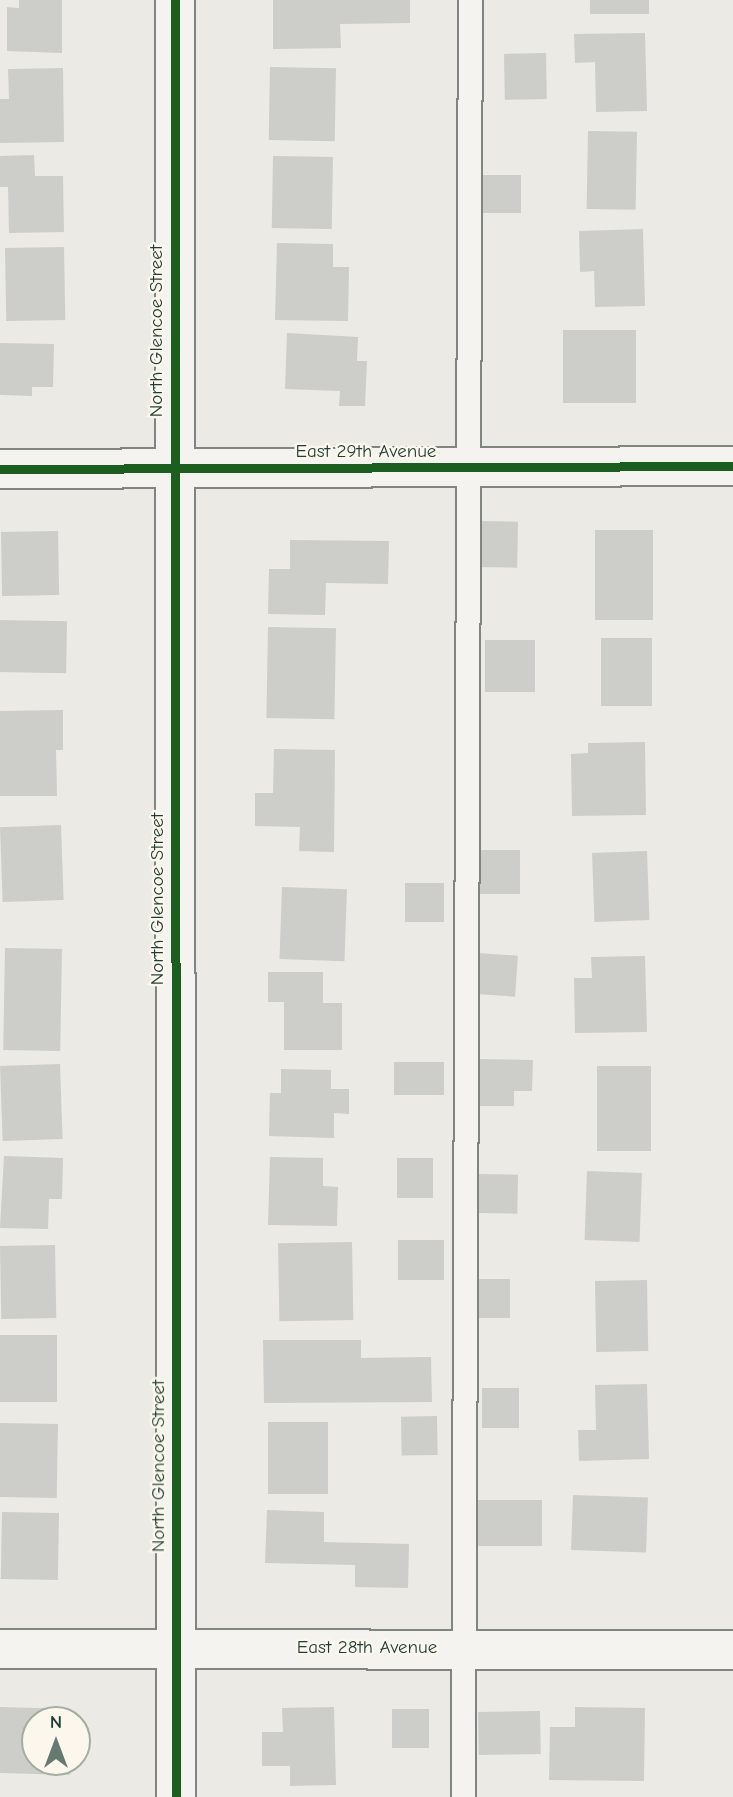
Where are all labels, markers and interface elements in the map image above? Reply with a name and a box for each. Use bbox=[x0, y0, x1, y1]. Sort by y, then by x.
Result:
street label: North Glencoe Street bbox=[146, 245, 168, 417]
street label: East 29th Avenue bbox=[296, 441, 436, 463]
street label: North Glencoe Street bbox=[147, 813, 169, 985]
street label: North Glencoe Street bbox=[148, 1380, 170, 1552]
street label: East 28th Avenue bbox=[297, 1637, 437, 1659]
north arrow bbox=[21, 1706, 91, 1776]
text: N bbox=[50, 1711, 62, 1733]

